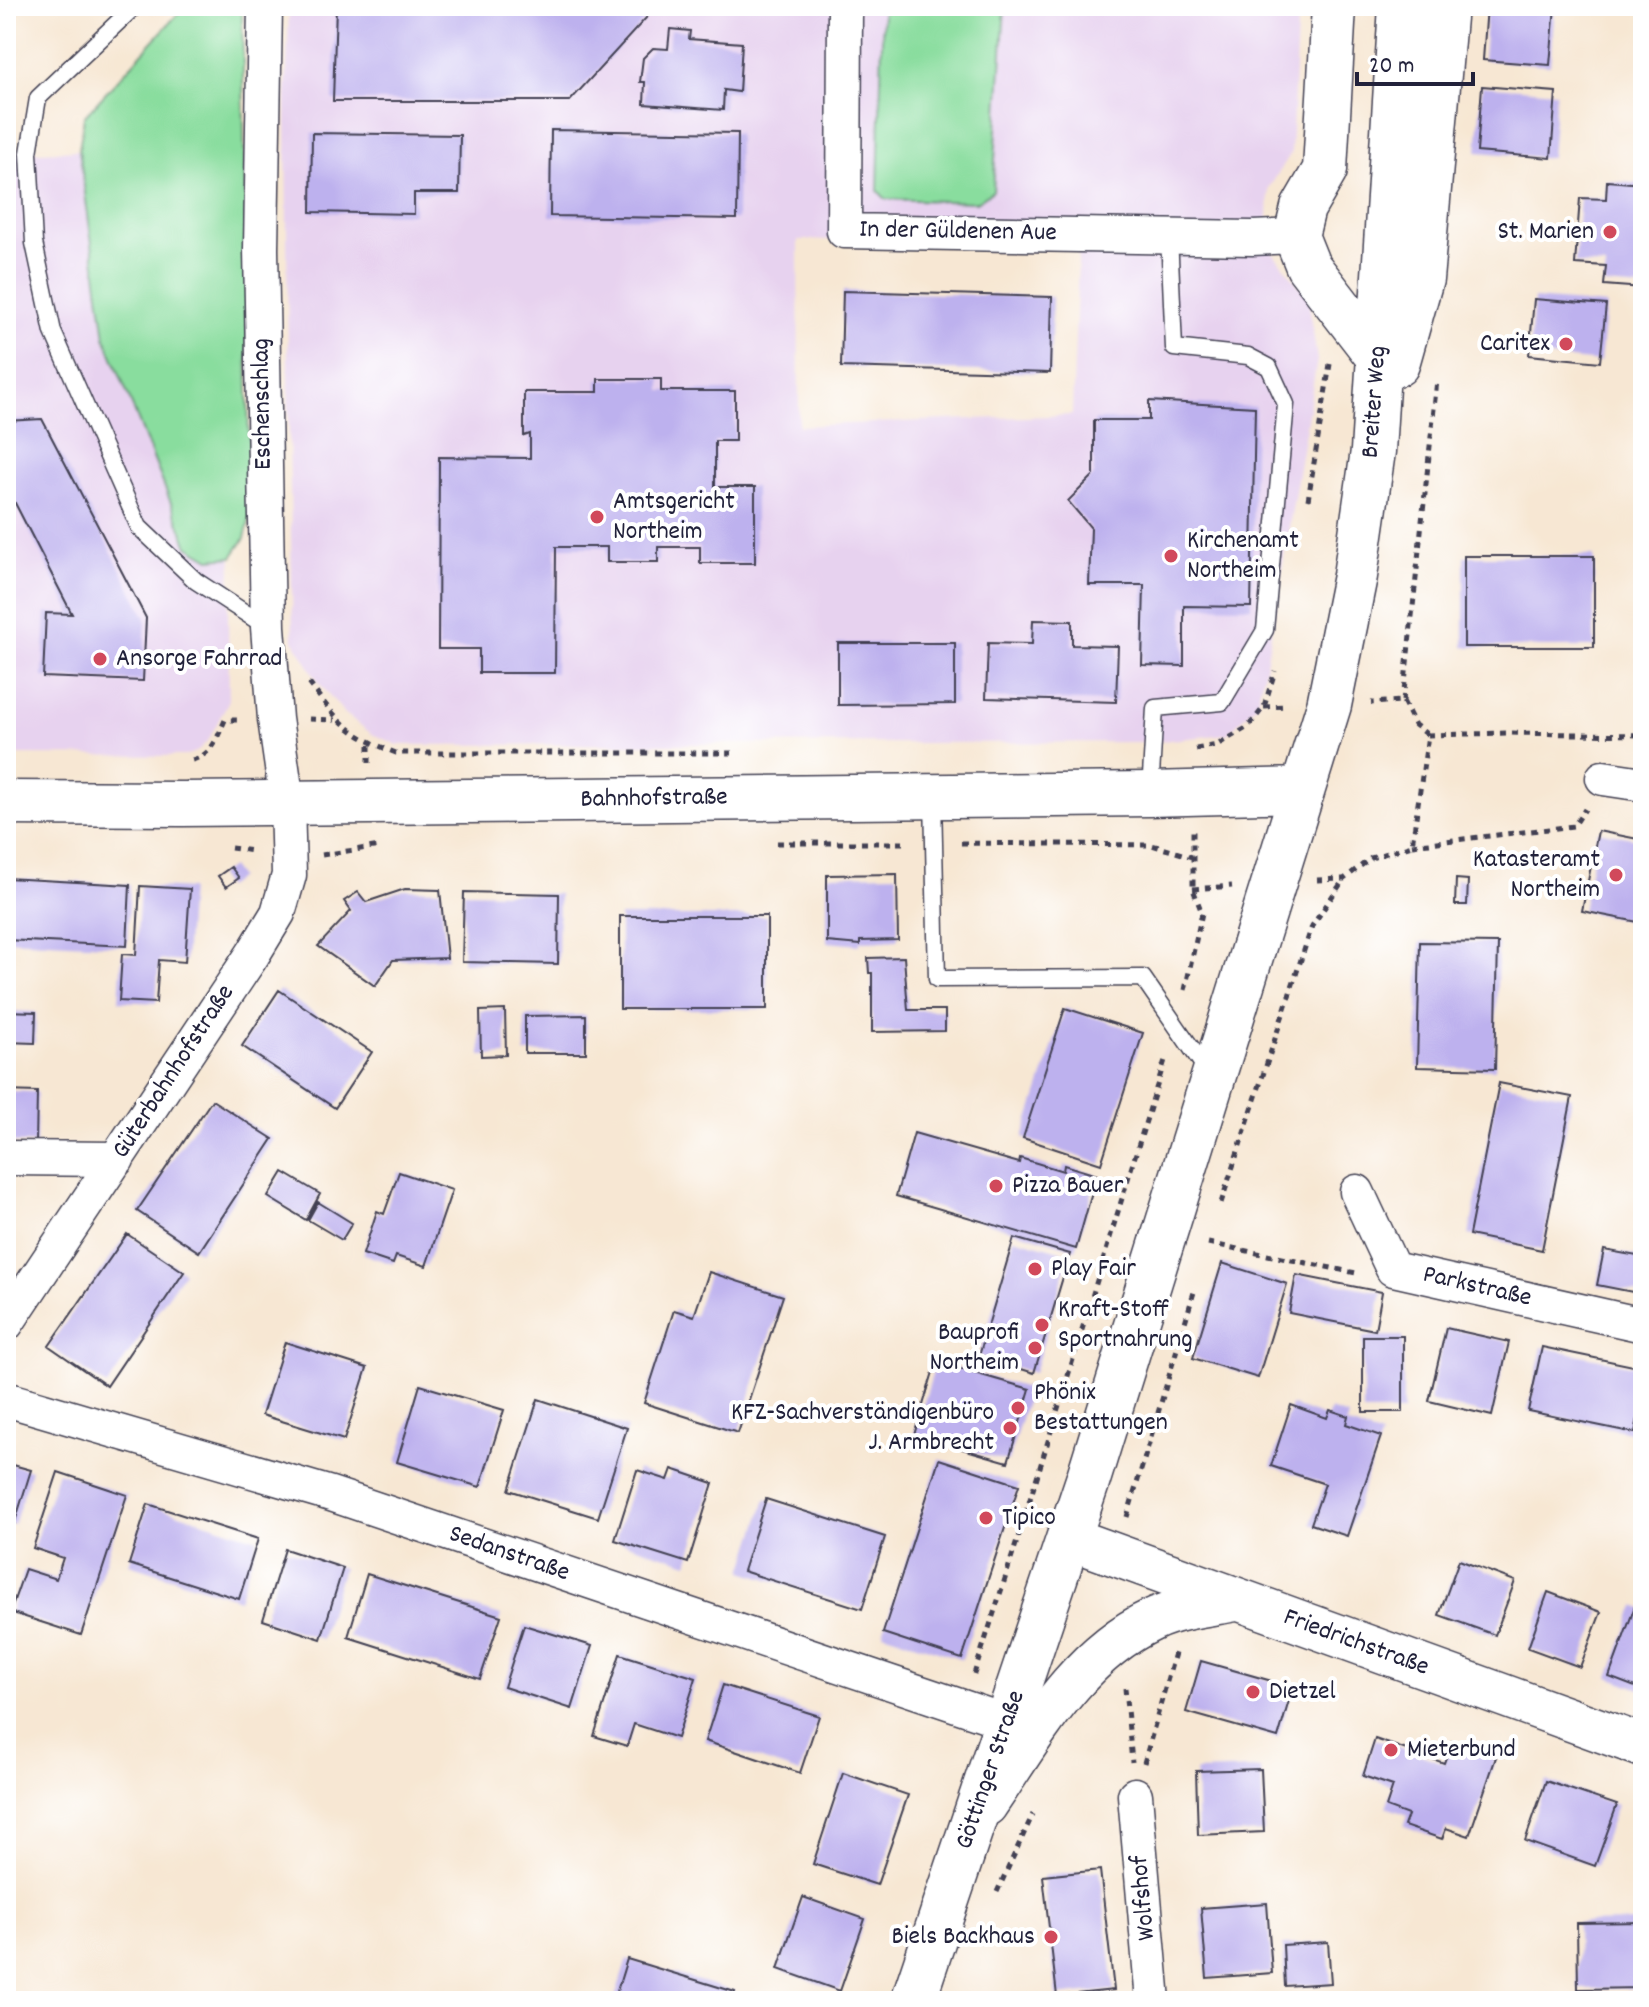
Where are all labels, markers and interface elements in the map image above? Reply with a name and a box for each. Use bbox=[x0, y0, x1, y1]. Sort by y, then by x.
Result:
scale bar bbox=[1357, 36, 1473, 86]
text: 20 m bbox=[1369, 50, 1415, 84]
street label: In der Güldenen Aue bbox=[859, 212, 1057, 252]
place label: St. Marien bbox=[1497, 214, 1594, 251]
marker: St. Marien bbox=[1601, 223, 1619, 241]
place label: Caritex bbox=[1480, 326, 1550, 363]
marker: Caritex bbox=[1557, 335, 1575, 353]
street label: Eschenschlag bbox=[243, 338, 283, 470]
street label: Breiter Weg bbox=[1353, 345, 1397, 459]
place label: Amtsgericht Northeim bbox=[613, 484, 735, 551]
marker: Amtsgericht Northeim bbox=[588, 508, 606, 526]
place label: Kirchenamt Northeim bbox=[1187, 523, 1299, 590]
marker: Kirchenamt Northeim bbox=[1162, 547, 1180, 565]
place label: Ansorge Fahrrad bbox=[116, 641, 283, 678]
marker: Ansorge Fahrrad bbox=[91, 650, 109, 668]
street label: Bahnhofstraße bbox=[580, 779, 728, 819]
place label: Katasteramt Northeim bbox=[1473, 842, 1600, 909]
marker: Katasteramt Northeim bbox=[1607, 866, 1625, 884]
street label: Güterbahnhofstraße bbox=[104, 978, 244, 1166]
place label: Pizza Bauer bbox=[1012, 1168, 1124, 1205]
marker: Pizza Bauer bbox=[987, 1177, 1005, 1195]
place label: Play Fair bbox=[1051, 1251, 1136, 1288]
street label: Parkstraße bbox=[1419, 1257, 1535, 1317]
marker: Play Fair bbox=[1026, 1260, 1044, 1278]
place label: Kraft-Stoff Sportnahrung bbox=[1058, 1292, 1193, 1359]
place label: Bauprofi Northeim bbox=[929, 1315, 1019, 1382]
marker: Kraft-Stoff Sportnahrung bbox=[1033, 1316, 1051, 1334]
marker: Bauprofi Northeim bbox=[1026, 1339, 1044, 1357]
place label: Phönix Bestattungen bbox=[1034, 1375, 1168, 1442]
place label: KFZ-Sachverständigenbüro J. Armbrecht bbox=[731, 1395, 994, 1462]
marker: Phönix Bestattungen bbox=[1009, 1399, 1027, 1417]
marker: KFZ-Sachverständigenbüro J. Armbrecht bbox=[1001, 1419, 1019, 1437]
place label: Tipico bbox=[1002, 1500, 1056, 1537]
marker: Tipico bbox=[977, 1509, 995, 1527]
street label: Sedanstraße bbox=[444, 1516, 574, 1592]
street label: Friedrichstraße bbox=[1278, 1600, 1434, 1686]
place label: Dietzel bbox=[1269, 1674, 1336, 1711]
marker: Dietzel bbox=[1244, 1683, 1262, 1701]
street label: Göttinger Straße bbox=[947, 1686, 1035, 1854]
place label: Mieterbund bbox=[1407, 1732, 1516, 1769]
marker: Mieterbund bbox=[1382, 1741, 1400, 1759]
street label: Wolfshof bbox=[1122, 1853, 1166, 1942]
place label: Biels Backhaus bbox=[892, 1919, 1035, 1956]
marker: Biels Backhaus bbox=[1042, 1928, 1060, 1946]

